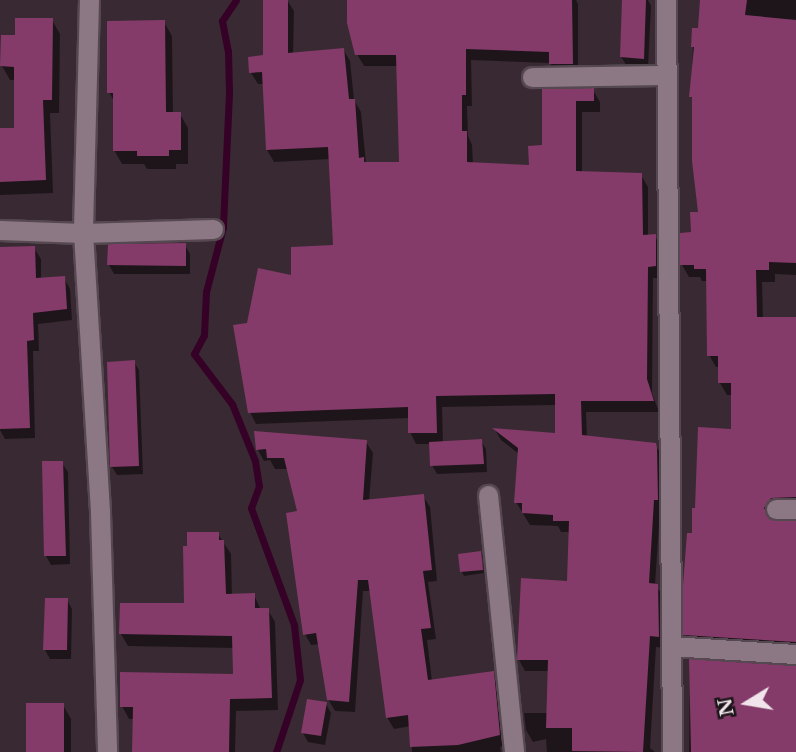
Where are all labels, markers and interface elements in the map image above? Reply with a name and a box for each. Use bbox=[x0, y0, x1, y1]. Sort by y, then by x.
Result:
north arrow bbox=[712, 668, 782, 738]
text: N bbox=[713, 696, 739, 718]

